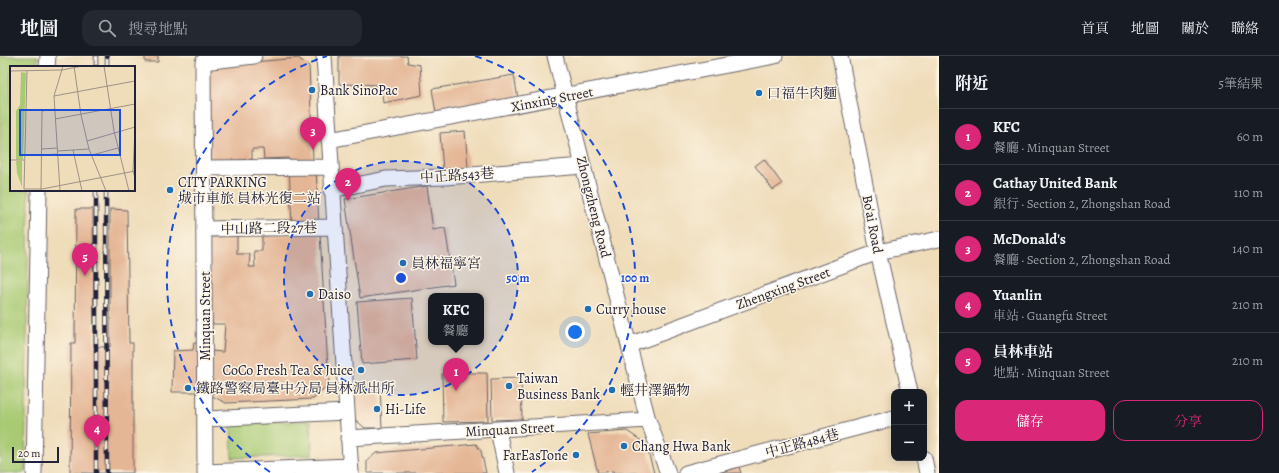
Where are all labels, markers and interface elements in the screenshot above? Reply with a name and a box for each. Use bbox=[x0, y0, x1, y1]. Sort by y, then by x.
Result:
search box bbox=[82, 10, 362, 46]
text: 地圖 bbox=[20, 16, 58, 42]
icon: search bbox=[96, 17, 118, 39]
text: 搜尋地點 bbox=[128, 19, 188, 39]
text: 首頁 bbox=[1081, 19, 1109, 38]
text: 地圖 bbox=[1131, 19, 1159, 38]
text: 關於 bbox=[1181, 19, 1209, 38]
text: 聯絡 bbox=[1231, 19, 1259, 38]
inset map bbox=[10, 66, 135, 191]
text: 附近 bbox=[955, 72, 989, 95]
text: 5筆結果 bbox=[1218, 75, 1263, 92]
place label: Bank SinoPac bbox=[320, 81, 398, 100]
street label: Xinxing Street bbox=[509, 82, 595, 117]
place label: 口福牛肉麵 bbox=[767, 84, 837, 103]
marker: Bank SinoPac bbox=[307, 85, 317, 95]
marker: 口福牛肉麵 bbox=[754, 88, 764, 98]
pin: 3 bbox=[300, 117, 326, 150]
text: KFC bbox=[993, 117, 1020, 137]
text: 1 bbox=[966, 128, 970, 145]
text: 60 m bbox=[1237, 128, 1263, 145]
text: 餐廳 · Minquan Street bbox=[993, 139, 1110, 156]
street label: Zhongzheng Road bbox=[572, 154, 615, 260]
street label: 中正路543巷 bbox=[419, 163, 495, 188]
pin: 2 bbox=[335, 168, 361, 201]
place label: CITY PARKING 城市車旅 員林光復二站 bbox=[178, 173, 321, 208]
text: Cathay United Bank bbox=[993, 173, 1117, 193]
text: 2 bbox=[965, 184, 971, 201]
text: 110 m bbox=[1234, 184, 1263, 201]
marker: CITY PARKING 城市車旅 員林光復二站 bbox=[165, 185, 175, 195]
street label: Bo'ai Road bbox=[858, 193, 888, 255]
text: 銀行 · Section 2, Zhongshan Road bbox=[993, 195, 1171, 212]
street label: 中山路二段27巷 bbox=[221, 218, 317, 239]
text: McDonald's bbox=[993, 229, 1066, 249]
text: 3 bbox=[965, 240, 971, 257]
text: 140 m bbox=[1232, 240, 1263, 257]
pin: 5 bbox=[72, 243, 98, 276]
text: 餐廳 · Section 2, Zhongshan Road bbox=[993, 251, 1171, 268]
place label: 員林福寧宮 bbox=[411, 254, 481, 273]
marker: 員林福寧宮 bbox=[398, 258, 408, 268]
street label: Zhengxing Street bbox=[733, 263, 833, 314]
text: 50 m bbox=[506, 270, 530, 286]
text: 100 m bbox=[621, 270, 649, 286]
street label: Minquan Street bbox=[196, 271, 215, 361]
centre of rings bbox=[394, 271, 408, 285]
place label: Daiso bbox=[318, 285, 351, 304]
text: Yuanlin bbox=[993, 285, 1042, 305]
marker: Daiso bbox=[305, 289, 315, 299]
popup bbox=[428, 293, 484, 345]
text: 4 bbox=[965, 296, 971, 313]
text: 210 m bbox=[1232, 296, 1263, 313]
text: KFC bbox=[443, 300, 469, 320]
place label: Curry house bbox=[596, 300, 666, 319]
marker: Curry house bbox=[583, 304, 593, 314]
text: 車站 · Guangfu Street bbox=[993, 307, 1108, 324]
text: 餐廳 bbox=[443, 322, 469, 339]
your location bbox=[565, 322, 585, 342]
text: 員林車站 bbox=[993, 342, 1053, 362]
text: 5 bbox=[965, 352, 971, 369]
text: 210 m bbox=[1232, 352, 1263, 369]
pin: 1 bbox=[443, 358, 469, 391]
place label: CoCo Fresh Tea & Juice bbox=[222, 361, 353, 380]
text: 地點 · Minquan Street bbox=[993, 364, 1110, 381]
marker: CoCo Fresh Tea & Juice bbox=[356, 365, 366, 375]
place label: Taiwan Business Bank bbox=[517, 369, 600, 404]
place label: 鐵路警察局臺中分局 員林派出所 bbox=[196, 379, 395, 398]
marker: Taiwan Business Bank bbox=[504, 381, 514, 391]
place label: 輕井澤鍋物 bbox=[620, 381, 690, 400]
marker: 鐵路警察局臺中分局 員林派出所 bbox=[183, 383, 193, 393]
marker: 輕井澤鍋物 bbox=[607, 385, 617, 395]
map controls bbox=[891, 389, 927, 461]
button: + bbox=[891, 389, 927, 425]
place label: Hi-Life bbox=[385, 400, 426, 419]
button: 儲存 bbox=[955, 400, 1105, 441]
button: 分享 bbox=[1113, 400, 1263, 441]
marker: Hi-Life bbox=[372, 404, 382, 414]
pin: 4 bbox=[84, 415, 110, 448]
street label: Minquan Street bbox=[465, 418, 556, 441]
street label: 中正路484巷 bbox=[763, 425, 841, 462]
button: − bbox=[891, 425, 927, 461]
place label: Chang Hwa Bank bbox=[632, 437, 731, 456]
marker: Chang Hwa Bank bbox=[619, 441, 629, 451]
scale bar bbox=[12, 445, 59, 464]
text: 20 m bbox=[18, 446, 40, 461]
place label: FarEasTone bbox=[503, 446, 568, 465]
marker: FarEasTone bbox=[571, 450, 581, 460]

